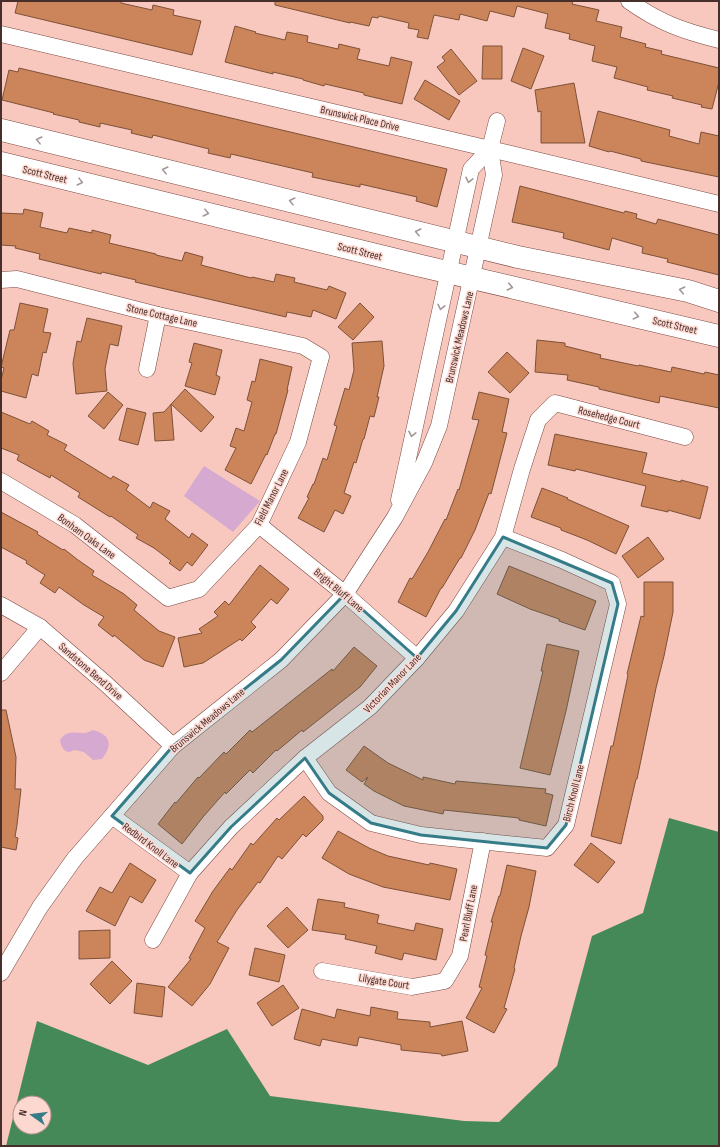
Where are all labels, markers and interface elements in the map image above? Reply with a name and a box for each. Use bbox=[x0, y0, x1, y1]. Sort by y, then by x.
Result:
street label: Brunswick Place Drive bbox=[319, 103, 401, 134]
one-way arrow bbox=[36, 136, 42, 144]
street label: Scott Street bbox=[21, 163, 69, 186]
one-way arrow bbox=[162, 167, 168, 175]
one-way arrow bbox=[465, 177, 473, 183]
one-way arrow bbox=[77, 178, 83, 186]
one-way arrow bbox=[288, 197, 295, 206]
one-way arrow bbox=[202, 208, 209, 217]
one-way arrow bbox=[415, 228, 422, 237]
street label: Scott Street bbox=[336, 240, 384, 263]
one-way arrow bbox=[506, 282, 513, 291]
one-way arrow bbox=[678, 286, 685, 295]
street label: Brunswick Meadows Lane bbox=[443, 290, 476, 384]
street label: Stone Cottage Lane bbox=[125, 301, 198, 330]
one-way arrow bbox=[437, 304, 445, 310]
one-way arrow bbox=[633, 311, 640, 319]
street label: Scott Street bbox=[651, 314, 699, 337]
street label: Rosehedge Court bbox=[577, 404, 642, 432]
one-way arrow bbox=[409, 431, 417, 437]
street label: Field Manor Lane bbox=[252, 467, 291, 528]
street label: Bonham Oaks Lane bbox=[55, 511, 118, 562]
street label: Bright Bluff Lane bbox=[311, 566, 366, 615]
street label: Sandstone Bend Drive bbox=[56, 640, 125, 703]
street label: Victorian Manor Lane bbox=[361, 651, 424, 716]
street label: Brunswick Meadows Lane bbox=[167, 685, 247, 755]
street label: Birch Knoll Lane bbox=[560, 763, 587, 823]
street label: Redbird Knoll Lane bbox=[120, 820, 182, 871]
street label: Pearl Bluff Lane bbox=[457, 884, 480, 942]
street label: Lilygate Court bbox=[358, 971, 411, 992]
north arrow bbox=[12, 1095, 52, 1135]
text: N bbox=[16, 1108, 30, 1117]

